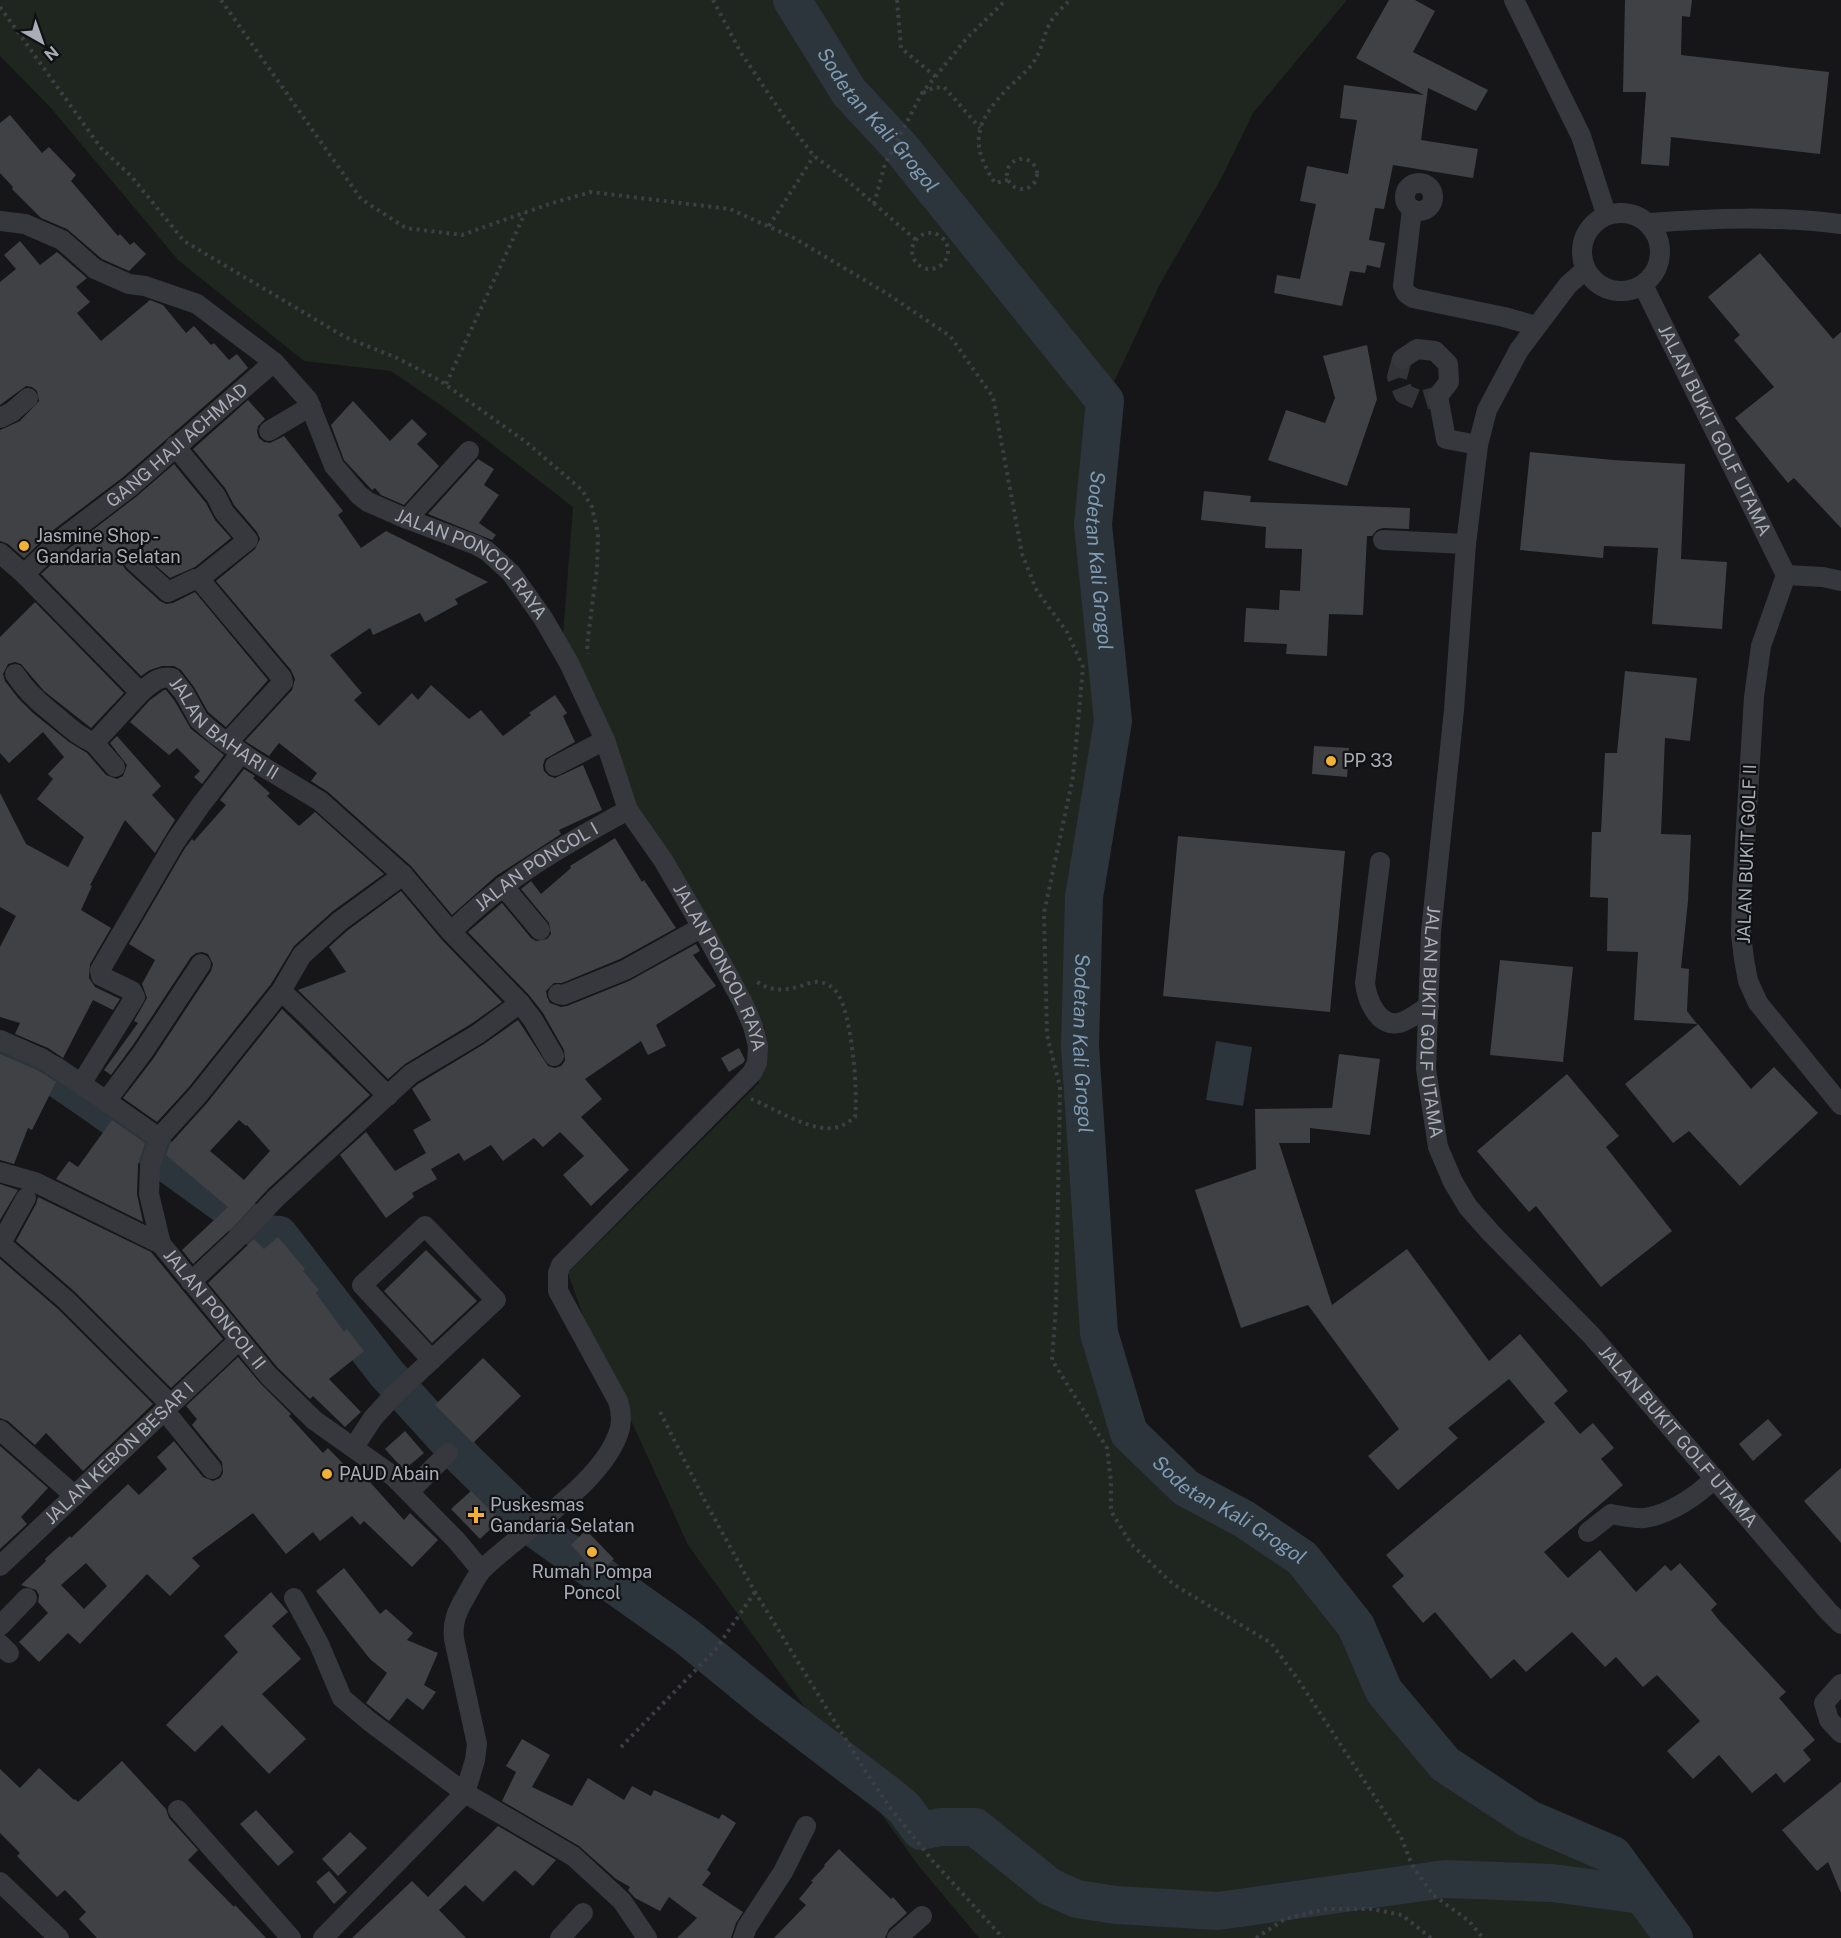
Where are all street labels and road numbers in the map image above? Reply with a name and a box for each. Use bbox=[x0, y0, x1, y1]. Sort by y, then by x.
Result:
street label: JALAN BUKIT GOLF UTAMA bbox=[1654, 321, 1776, 539]
street label: GANG HAJI ACHMAD bbox=[102, 379, 252, 511]
street label: JALAN PONCOL RAYA bbox=[392, 504, 552, 623]
street label: JALAN BAHARI II bbox=[165, 672, 282, 784]
street label: JALAN BUKIT GOLF II bbox=[1733, 764, 1760, 944]
street label: JALAN PONCOL I bbox=[470, 818, 602, 915]
street label: JALAN PONCOL RAYA bbox=[669, 880, 770, 1054]
street label: JALAN BUKIT GOLF UTAMA bbox=[1416, 905, 1448, 1140]
street label: JALAN PONCOL II bbox=[159, 1244, 270, 1374]
street label: JALAN BUKIT GOLF UTAMA bbox=[1595, 1341, 1762, 1531]
street label: JALAN KEBON BESAR I bbox=[40, 1378, 198, 1528]

